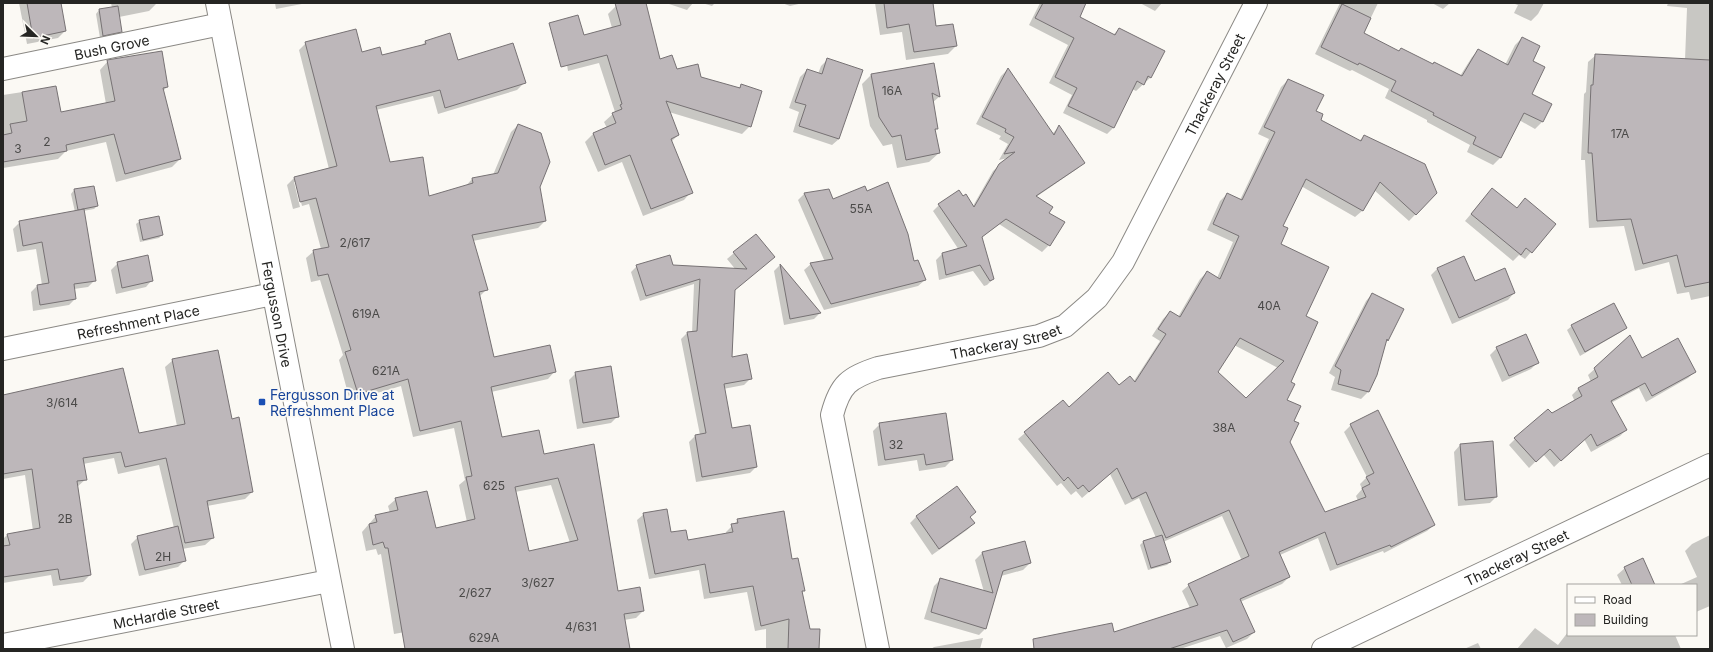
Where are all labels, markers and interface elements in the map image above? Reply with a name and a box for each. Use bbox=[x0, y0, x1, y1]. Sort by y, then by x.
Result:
north arrow bbox=[16, 16, 56, 56]
street label: Thackeray Street bbox=[1181, 30, 1248, 139]
street label: Bush Grove bbox=[73, 31, 151, 63]
text: N bbox=[37, 33, 53, 47]
house number: 16A bbox=[882, 83, 902, 98]
house number: 17A bbox=[1611, 126, 1629, 141]
house number: 2 bbox=[43, 134, 51, 149]
house number: 3 bbox=[14, 141, 22, 156]
house number: 55A bbox=[850, 201, 872, 216]
house number: 2/617 bbox=[340, 235, 371, 250]
street label: Fergusson Drive bbox=[259, 260, 296, 369]
house number: 40A bbox=[1257, 298, 1281, 313]
street label: Refreshment Place bbox=[75, 301, 201, 342]
house number: 619A bbox=[352, 306, 380, 321]
street label: Thackeray Street bbox=[949, 320, 1064, 362]
house number: 621A bbox=[372, 363, 400, 378]
place label: Fergusson Drive at Refreshment Place bbox=[270, 386, 395, 419]
house number: 3/614 bbox=[46, 395, 78, 410]
marker: Fergusson Drive at Refreshment Place bbox=[257, 397, 267, 407]
house number: 38A bbox=[1212, 420, 1236, 435]
house number: 32 bbox=[889, 437, 903, 452]
house number: 625 bbox=[483, 478, 505, 493]
house number: 2B bbox=[57, 511, 73, 526]
street label: Thackeray Street bbox=[1462, 525, 1571, 589]
house number: 2H bbox=[155, 549, 171, 564]
house number: 3/627 bbox=[521, 575, 555, 590]
legend bbox=[1567, 584, 1697, 636]
house number: 2/627 bbox=[458, 585, 492, 600]
text: Road bbox=[1603, 592, 1632, 607]
street label: McHardie Street bbox=[111, 594, 221, 632]
text: Building bbox=[1603, 612, 1648, 627]
house number: 4/631 bbox=[565, 619, 597, 634]
house number: 629A bbox=[469, 630, 499, 645]

